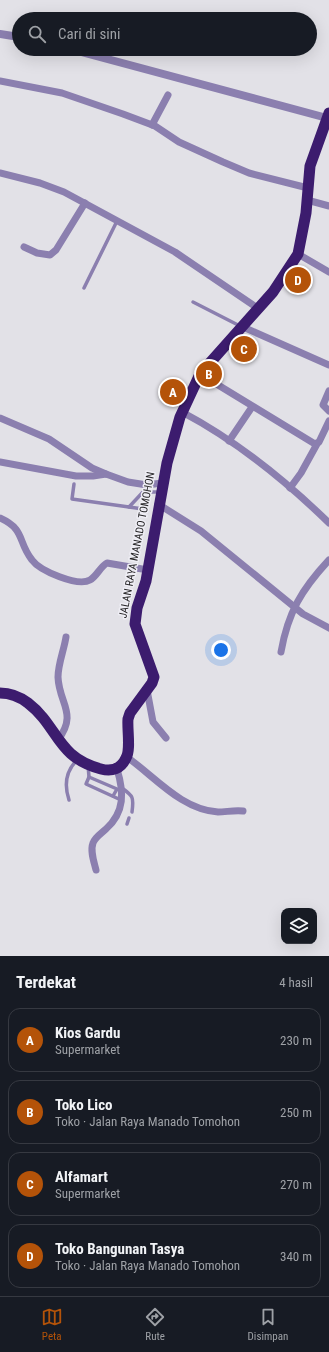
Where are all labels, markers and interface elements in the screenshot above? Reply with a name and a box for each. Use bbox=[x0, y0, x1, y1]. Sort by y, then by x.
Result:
search box bbox=[12, 12, 317, 56]
icon: search bbox=[26, 23, 48, 45]
text: Cari di sini bbox=[58, 25, 120, 43]
pin: D bbox=[285, 265, 311, 295]
pin: C bbox=[231, 334, 257, 364]
pin: B bbox=[196, 359, 222, 389]
pin: A bbox=[160, 377, 186, 407]
street label: JALAN RAYA MANADO TOMOHON bbox=[116, 471, 158, 619]
your location bbox=[211, 640, 231, 660]
map controls bbox=[281, 908, 317, 944]
button: layers bbox=[281, 908, 317, 944]
text: Terdekat bbox=[16, 972, 76, 992]
text: 4 hasil bbox=[279, 975, 313, 990]
text: Kios Gardu bbox=[55, 1024, 120, 1042]
text: A bbox=[26, 1033, 34, 1048]
text: 230 m bbox=[280, 1033, 312, 1048]
text: Supermarket bbox=[55, 1042, 120, 1057]
text: Toko Lico bbox=[55, 1096, 113, 1114]
text: B bbox=[26, 1105, 34, 1120]
text: 250 m bbox=[280, 1105, 312, 1120]
text: Toko · Jalan Raya Manado Tomohon bbox=[55, 1114, 240, 1129]
text: Alfamart bbox=[55, 1168, 108, 1186]
text: C bbox=[26, 1177, 34, 1192]
text: 270 m bbox=[280, 1177, 312, 1192]
text: Supermarket bbox=[55, 1186, 120, 1201]
text: Toko Bangunan Tasya bbox=[55, 1240, 184, 1258]
text: D bbox=[26, 1249, 34, 1264]
text: 340 m bbox=[280, 1249, 312, 1264]
text: Toko · Jalan Raya Manado Tomohon bbox=[55, 1258, 240, 1273]
tab: Peta bbox=[41, 1306, 63, 1343]
tab: Rute bbox=[144, 1306, 166, 1343]
tab: Disimpan bbox=[248, 1306, 288, 1343]

